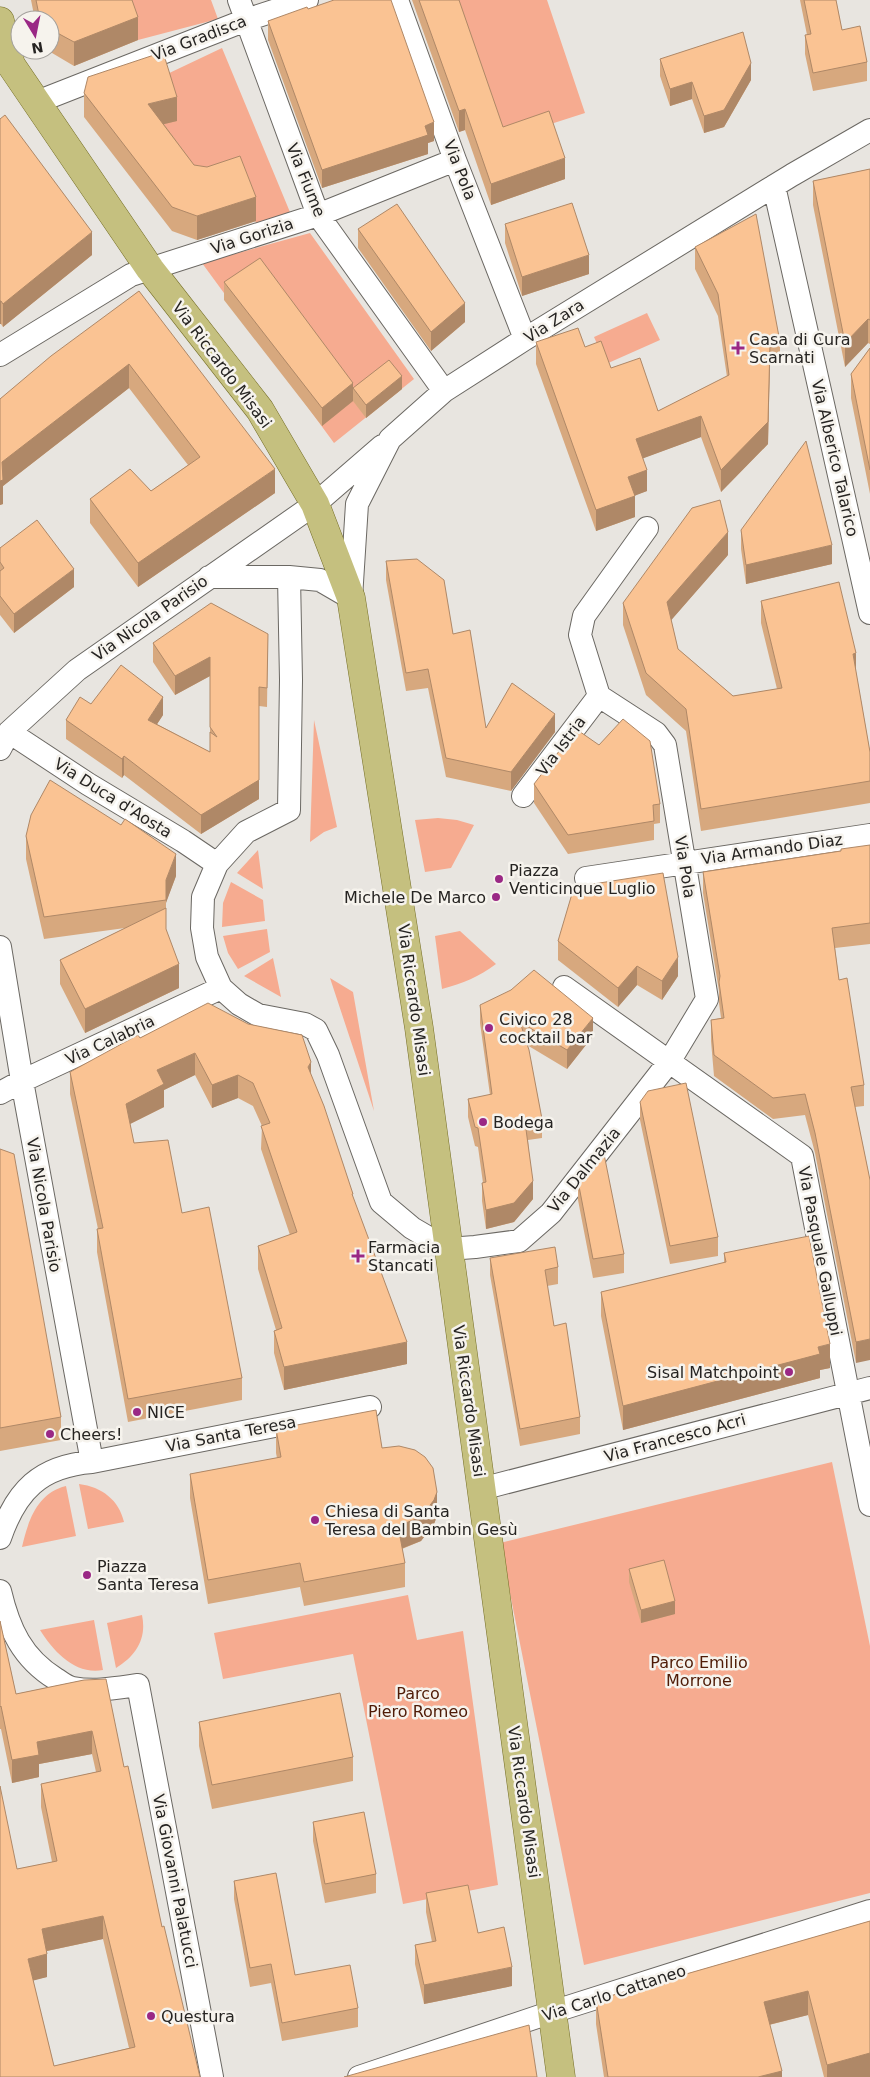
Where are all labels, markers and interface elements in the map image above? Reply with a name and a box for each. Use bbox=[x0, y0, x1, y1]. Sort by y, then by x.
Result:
north arrow bbox=[10, 10, 60, 60]
street label: Via Gradisca bbox=[149, 11, 249, 65]
text: N bbox=[30, 39, 44, 57]
street label: Via Pola bbox=[440, 137, 480, 203]
street label: Via Fiume bbox=[283, 140, 329, 220]
street label: Via Gorizia bbox=[208, 214, 296, 258]
street label: Via Zara bbox=[521, 295, 587, 347]
street label: Via Riccardo Misasi bbox=[168, 298, 276, 432]
place label: Casa di Cura Scarnati bbox=[749, 330, 851, 367]
marker: Casa di Cura Scarnati bbox=[731, 341, 745, 355]
street label: Via Alberico Talarico bbox=[808, 378, 862, 538]
street label: Via Nicola Parisio bbox=[89, 571, 211, 665]
street label: Via Istria bbox=[532, 712, 590, 780]
street label: Via Duca d'Aosta bbox=[51, 754, 175, 842]
street label: Via Armando Diaz bbox=[700, 830, 844, 868]
street label: Via Pola bbox=[671, 834, 699, 900]
place label: Piazza Venticinque Luglio bbox=[509, 861, 656, 898]
marker: Piazza Venticinque Luglio bbox=[493, 873, 505, 885]
place label: Michele De Marco bbox=[344, 888, 486, 907]
marker: Michele De Marco bbox=[490, 891, 502, 903]
street label: Via Riccardo Misasi bbox=[394, 923, 434, 1077]
place label: Civico 28 cocktail bar bbox=[499, 1010, 593, 1047]
street label: Via Calabria bbox=[62, 1011, 158, 1069]
marker: Civico 28 cocktail bar bbox=[483, 1022, 495, 1034]
place label: Bodega bbox=[493, 1113, 554, 1132]
marker: Bodega bbox=[477, 1116, 489, 1128]
street label: Via Dalmazia bbox=[544, 1123, 624, 1217]
street label: Via Nicola Parisio bbox=[23, 1136, 65, 1274]
street label: Via Pasquale Galluppi bbox=[794, 1165, 846, 1337]
place label: Farmacia Stancati bbox=[368, 1238, 440, 1275]
marker: Farmacia Stancati bbox=[352, 1250, 364, 1262]
street label: Via Riccardo Misasi bbox=[449, 1324, 489, 1478]
place label: Sisal Matchpoint bbox=[647, 1363, 779, 1382]
marker: Sisal Matchpoint bbox=[783, 1366, 795, 1378]
place label: NICE bbox=[147, 1403, 185, 1422]
marker: NICE bbox=[131, 1406, 143, 1418]
street label: Via Francesco Acri bbox=[602, 1410, 748, 1466]
street label: Via Santa Teresa bbox=[164, 1412, 298, 1456]
place label: Cheers! bbox=[60, 1425, 122, 1444]
marker: Cheers! bbox=[44, 1428, 56, 1440]
place label: Chiesa di Santa Teresa del Bambin Gesù bbox=[324, 1502, 518, 1539]
marker: Chiesa di Santa Teresa del Bambin Gesù bbox=[309, 1514, 321, 1526]
place label: Piazza Santa Teresa bbox=[97, 1557, 199, 1594]
marker: Piazza Santa Teresa bbox=[81, 1569, 93, 1581]
park label: Parco Emilio Morrone bbox=[650, 1653, 748, 1690]
park label: Parco Piero Romeo bbox=[368, 1684, 468, 1721]
street label: Via Riccardo Misasi bbox=[504, 1725, 544, 1879]
street label: Via Giovanni Palatucci bbox=[149, 1792, 201, 1970]
street label: Via Carlo Cattaneo bbox=[540, 1961, 688, 2025]
place label: Questura bbox=[161, 2007, 235, 2026]
marker: Questura bbox=[145, 2010, 157, 2022]

